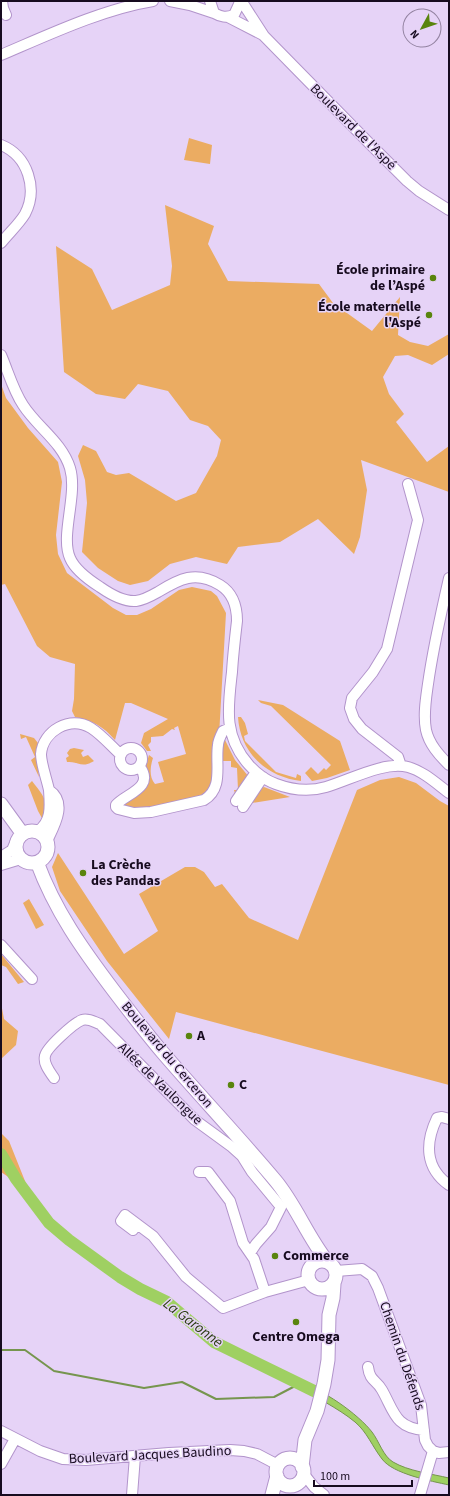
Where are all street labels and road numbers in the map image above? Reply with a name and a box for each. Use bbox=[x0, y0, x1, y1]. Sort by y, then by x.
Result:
street label: Boulevard de l'Aspé bbox=[305, 79, 401, 175]
street label: Boulevard du Cerceron bbox=[116, 997, 218, 1113]
street label: Allée de Vaulongue bbox=[113, 1038, 207, 1130]
street label: Chemin du Défends bbox=[374, 1299, 430, 1413]
street label: Boulevard Jacques Baudino bbox=[68, 1441, 232, 1469]

